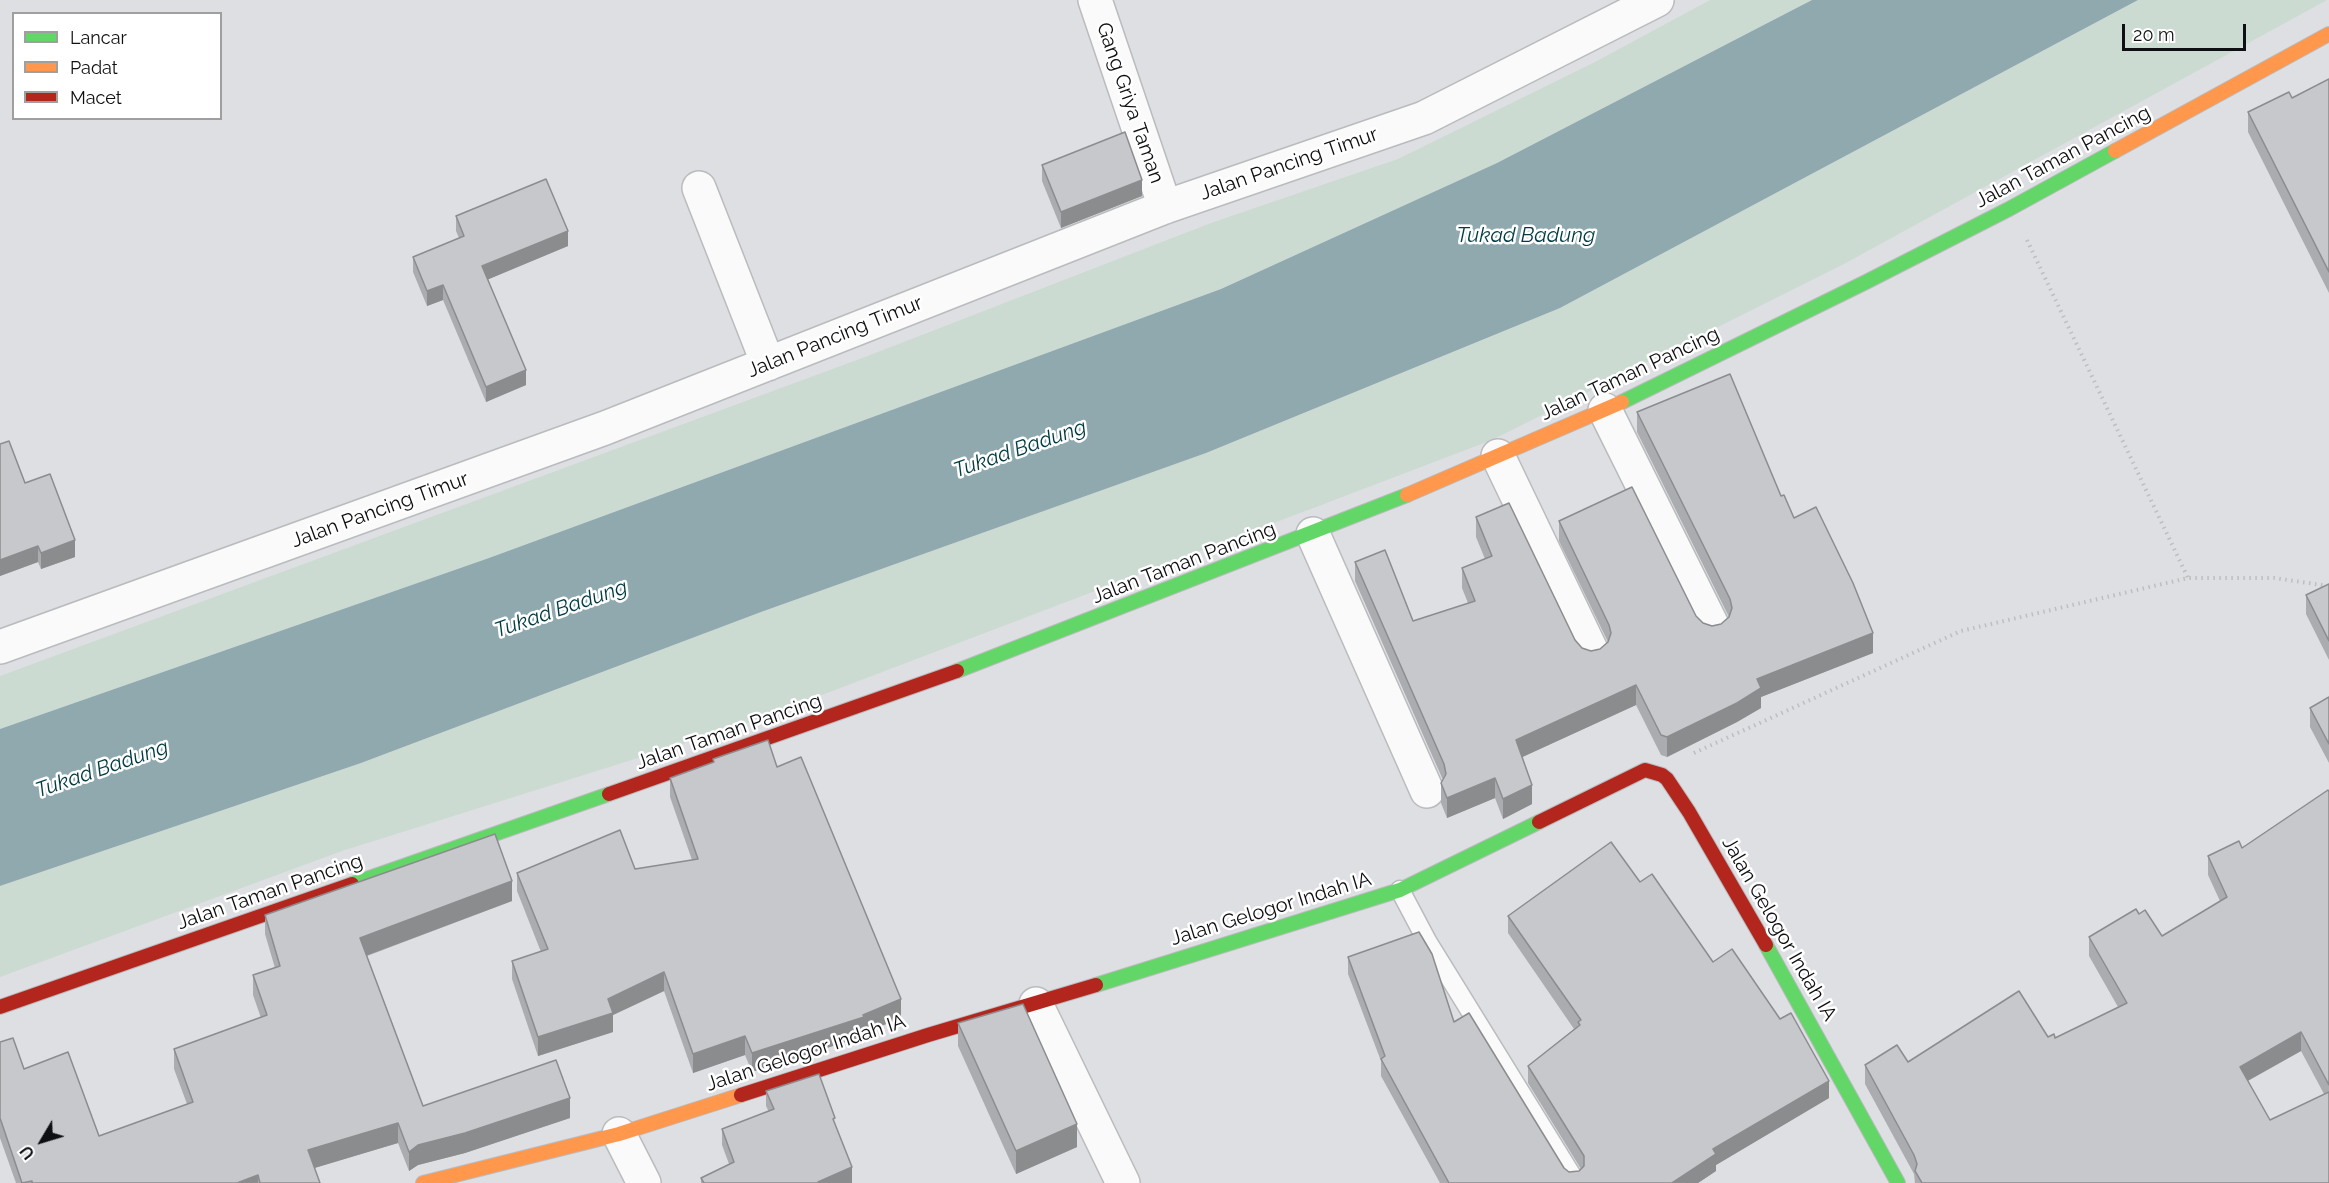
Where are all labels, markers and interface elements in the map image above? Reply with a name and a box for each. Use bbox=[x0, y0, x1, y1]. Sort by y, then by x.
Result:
legend bbox=[12, 12, 222, 120]
scale bar bbox=[2125, 12, 2250, 50]
street label: Gang Griya Taman bbox=[1091, 19, 1169, 187]
text: 20 m bbox=[2133, 24, 2175, 45]
text: Lancar bbox=[70, 27, 127, 48]
text: Padat bbox=[70, 57, 118, 78]
text: Macet bbox=[70, 87, 122, 108]
street label: Jalan Taman Pancing bbox=[1971, 101, 2155, 213]
street label: Jalan Pancing Timur bbox=[1197, 122, 1381, 206]
water label: Tukad Badung bbox=[1457, 223, 1595, 249]
street label: Jalan Pancing Timur bbox=[744, 291, 926, 383]
street label: Jalan Taman Pancing bbox=[1537, 322, 1723, 426]
water label: Tukad Badung bbox=[950, 414, 1090, 484]
street label: Jalan Pancing Timur bbox=[288, 467, 472, 553]
street label: Jalan Taman Pancing bbox=[1089, 517, 1279, 609]
water label: Tukad Badung bbox=[491, 574, 631, 644]
street label: Jalan Taman Pancing bbox=[633, 689, 825, 775]
water label: Tukad Badung bbox=[32, 734, 172, 804]
street label: Jalan Gelogor Indah IA bbox=[1716, 833, 1842, 1025]
street label: Jalan Taman Pancing bbox=[174, 849, 366, 935]
street label: Jalan Gelogor Indah IA bbox=[1168, 867, 1374, 951]
street label: Jalan Gelogor Indah IA bbox=[703, 1009, 909, 1097]
north arrow bbox=[12, 1111, 72, 1171]
text: U bbox=[16, 1142, 39, 1163]

